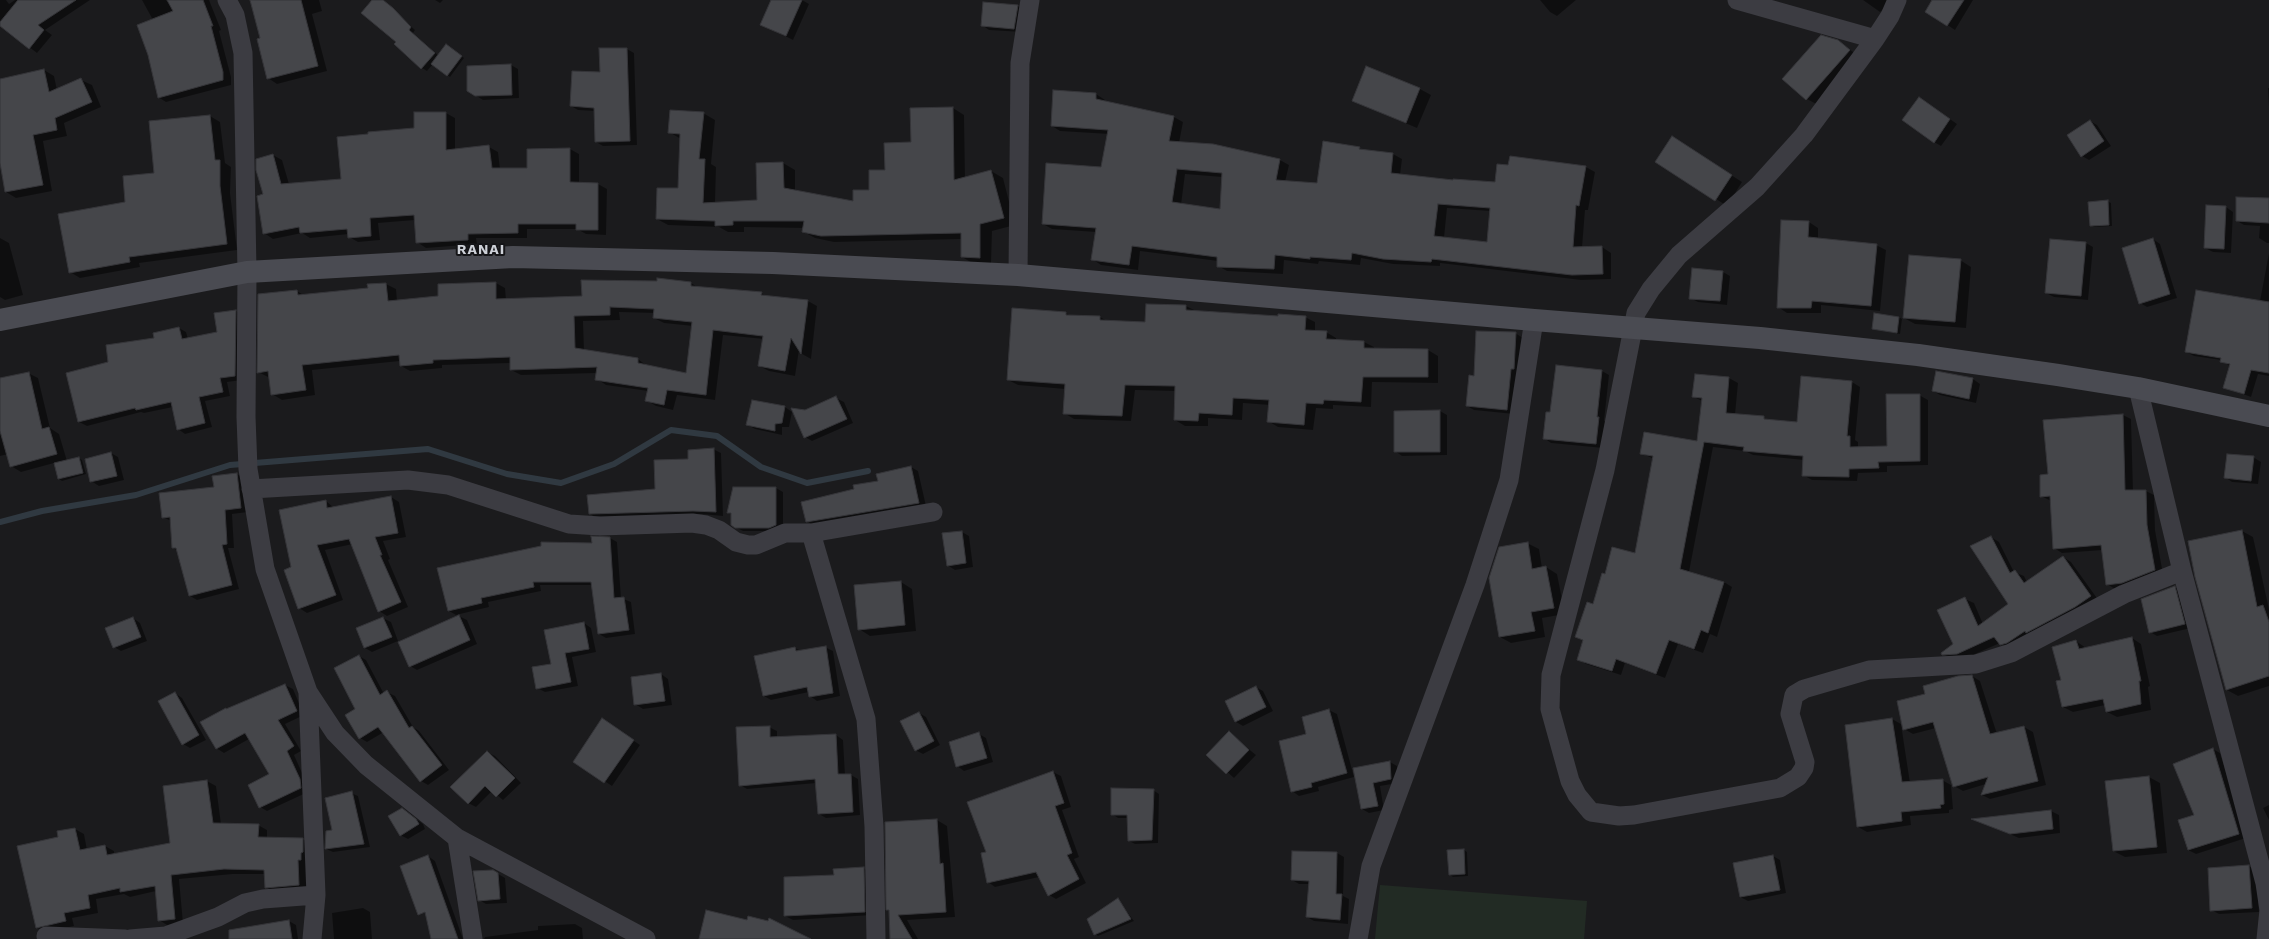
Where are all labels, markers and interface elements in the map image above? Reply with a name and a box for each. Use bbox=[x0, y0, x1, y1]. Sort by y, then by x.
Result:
district label: RANAI bbox=[457, 242, 505, 258]

